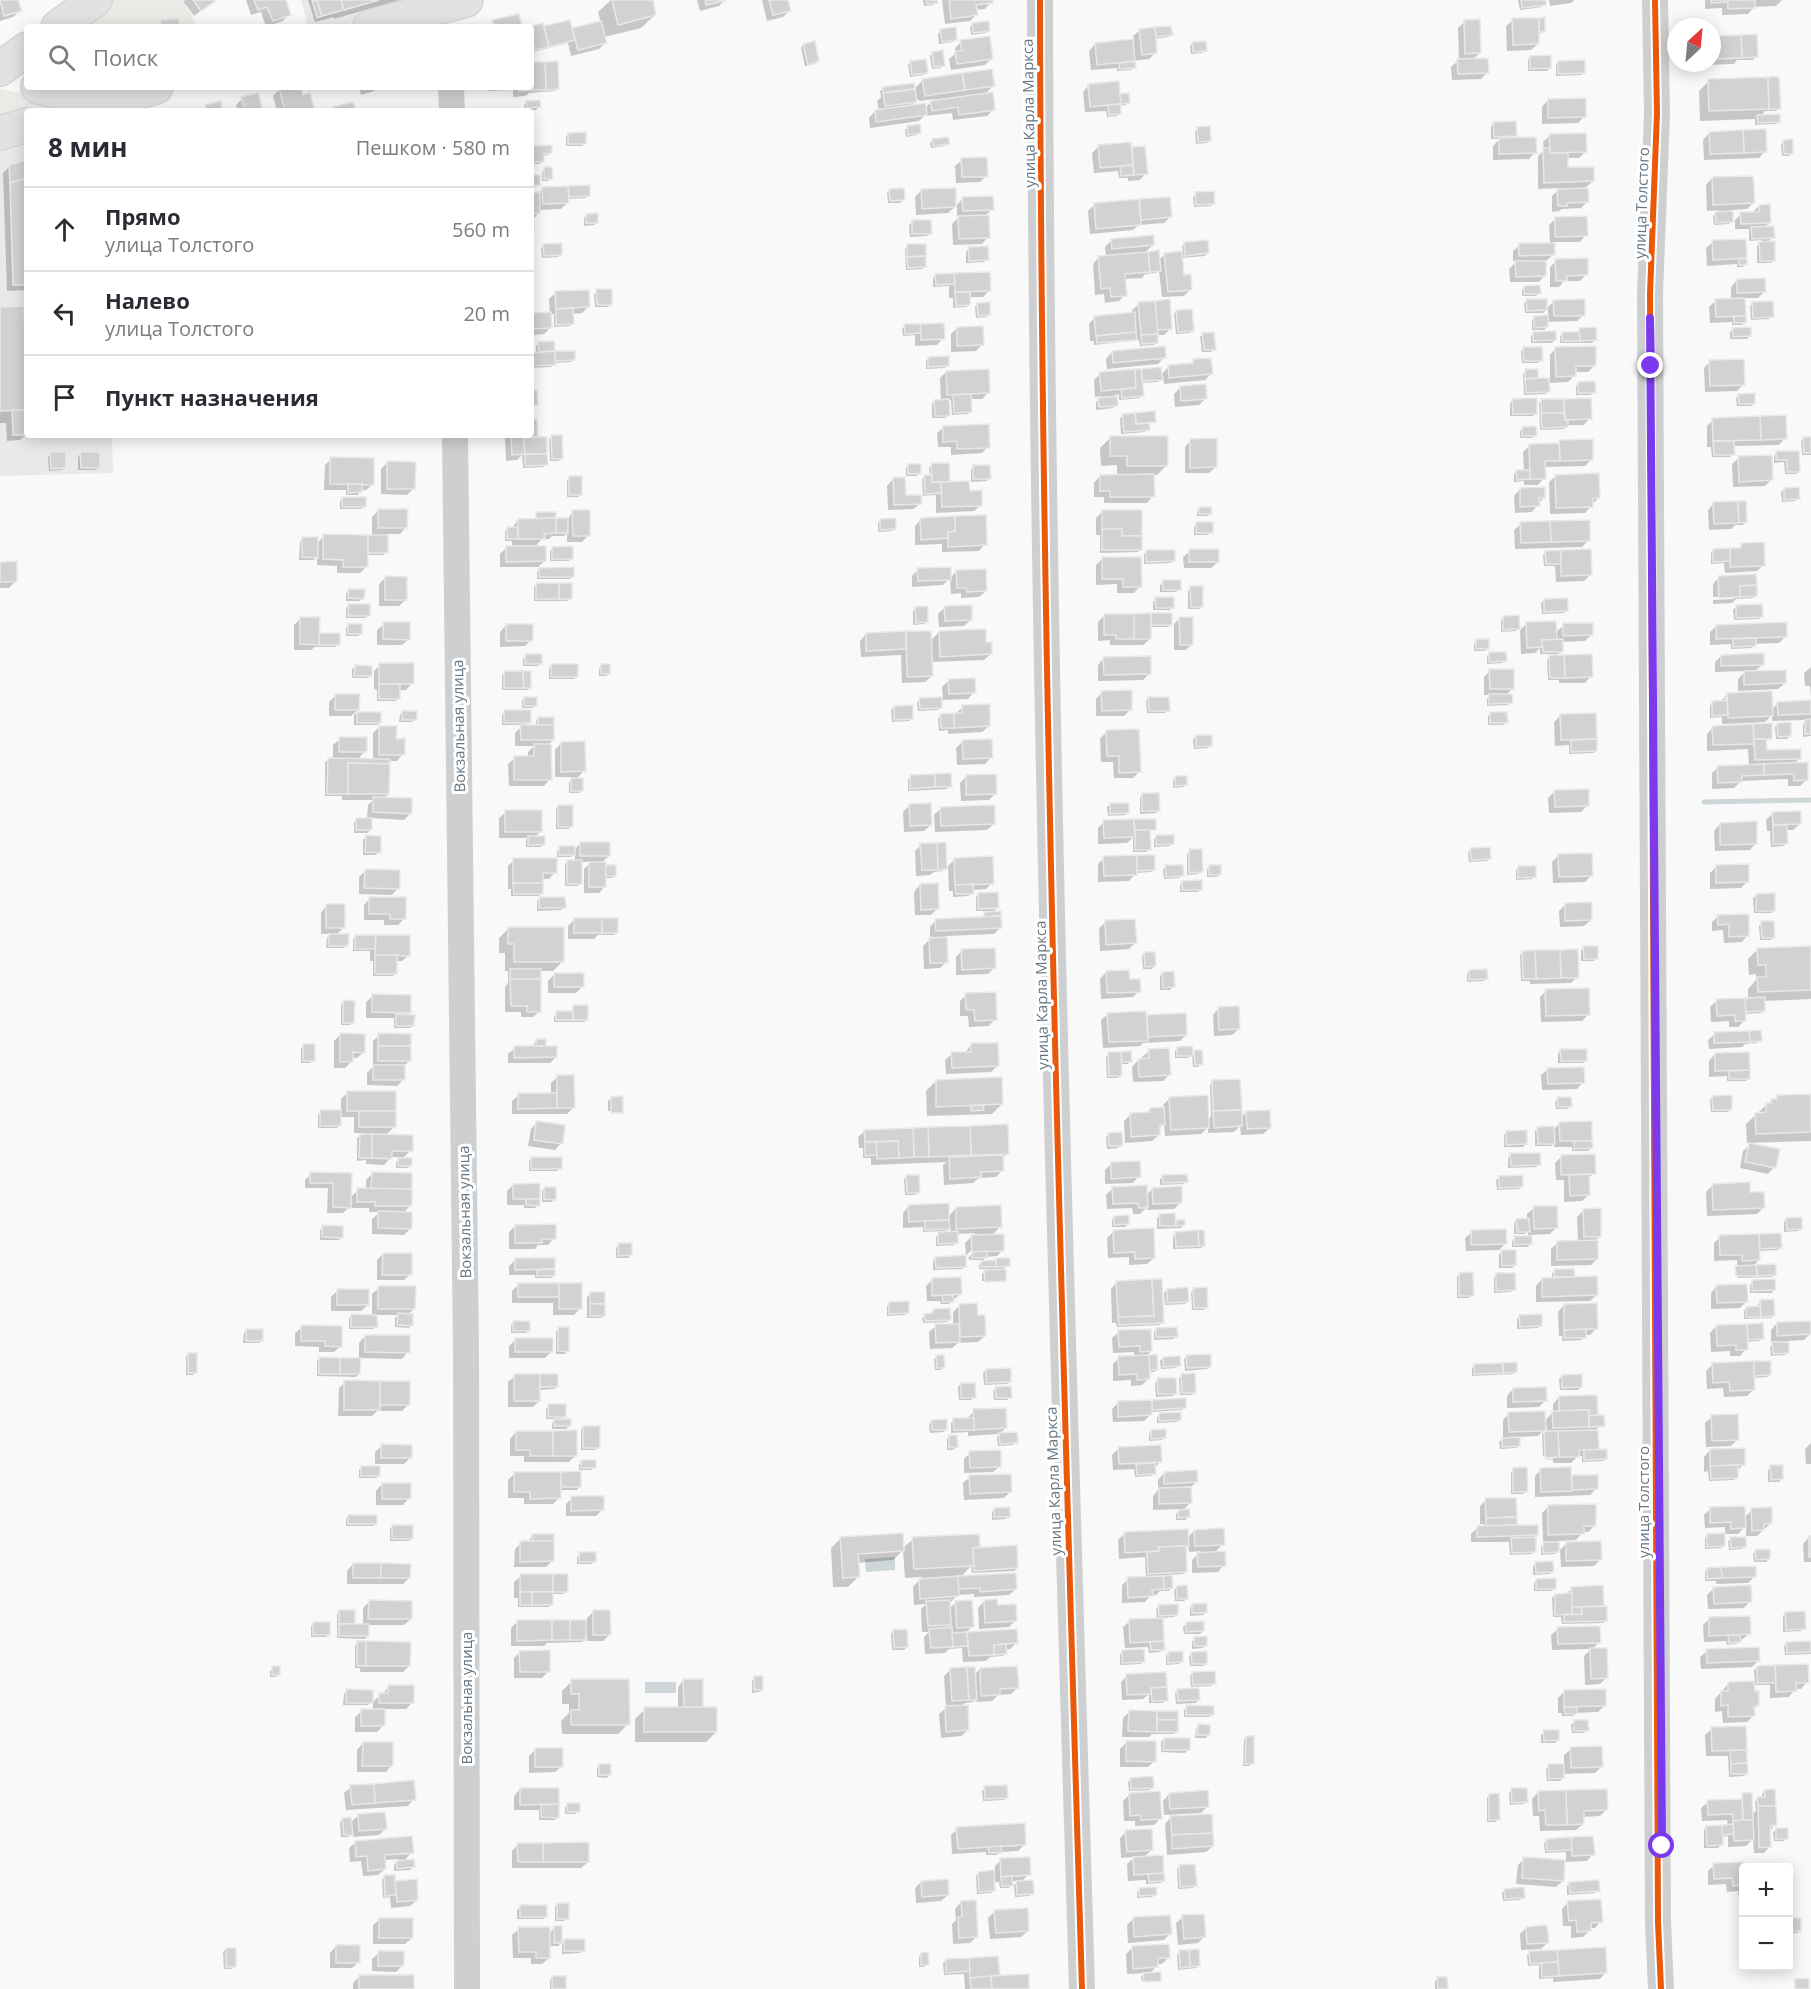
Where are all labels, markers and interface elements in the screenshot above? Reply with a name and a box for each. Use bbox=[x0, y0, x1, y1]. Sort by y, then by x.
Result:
north arrow bbox=[1667, 18, 1721, 72]
search box bbox=[24, 24, 534, 90]
street label: улица Карла Маркса bbox=[1017, 38, 1039, 188]
icon: search bbox=[45, 41, 78, 74]
text: Поиск bbox=[93, 42, 158, 72]
text: 8 мин bbox=[48, 129, 128, 165]
text: Пешком · 580 m bbox=[356, 134, 510, 161]
street label: улица Толстого bbox=[1629, 147, 1653, 259]
text: Прямо bbox=[105, 201, 181, 231]
icon: ahead bbox=[48, 213, 81, 246]
text: 560 m bbox=[452, 216, 510, 243]
text: улица Толстого bbox=[105, 231, 254, 258]
text: Налево bbox=[105, 285, 190, 315]
icon: left bbox=[48, 297, 81, 330]
text: 20 m bbox=[463, 300, 510, 327]
text: улица Толстого bbox=[105, 315, 254, 342]
route end bbox=[1637, 352, 1663, 378]
icon: arrive bbox=[48, 381, 81, 414]
text: Пункт назначения bbox=[105, 382, 319, 412]
street label: Вокзальная улица bbox=[447, 659, 469, 793]
street label: улица Карла Маркса bbox=[1030, 920, 1052, 1070]
street label: Вокзальная улица bbox=[453, 1145, 475, 1279]
street label: улица Карла Маркса bbox=[1040, 1406, 1066, 1556]
street label: улица Толстого bbox=[1633, 1446, 1653, 1558]
street label: Вокзальная улица bbox=[456, 1632, 476, 1764]
route start bbox=[1648, 1832, 1674, 1858]
map controls bbox=[1739, 1863, 1793, 1971]
button: + bbox=[1739, 1863, 1793, 1917]
button: − bbox=[1739, 1917, 1793, 1971]

